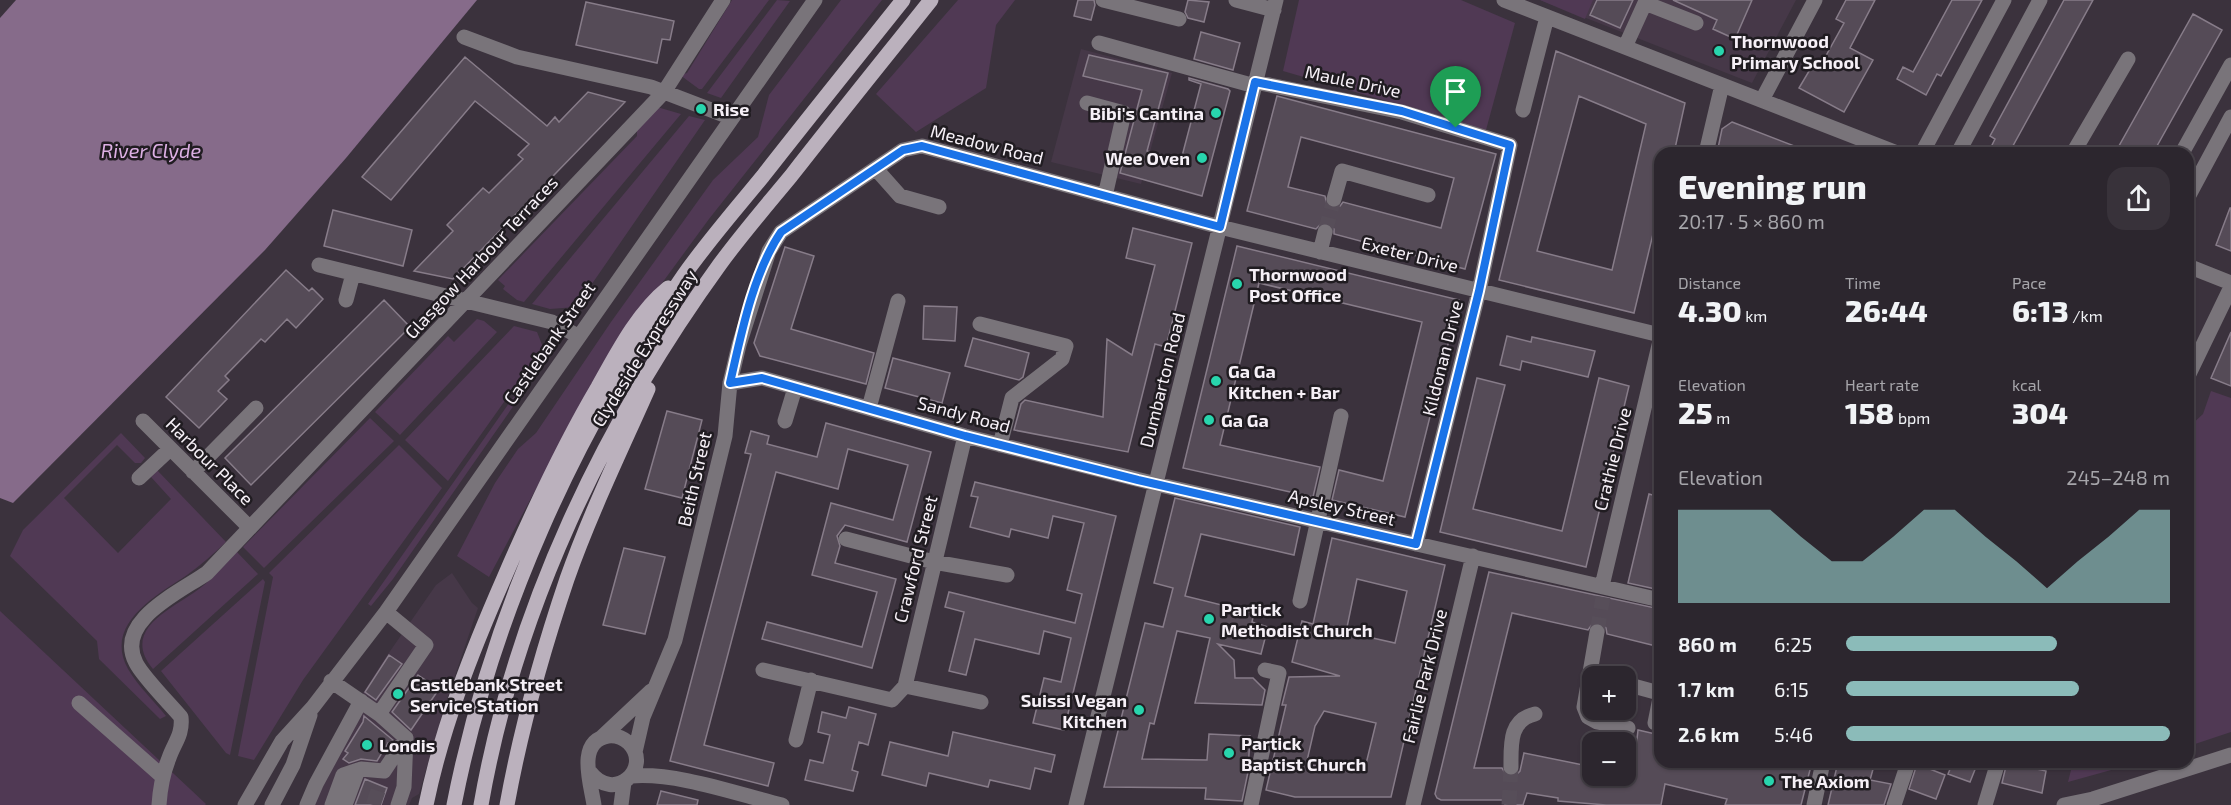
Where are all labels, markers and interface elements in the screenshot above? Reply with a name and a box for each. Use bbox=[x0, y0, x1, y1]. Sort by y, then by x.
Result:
place label: Thornwood Primary School bbox=[1731, 30, 1860, 73]
marker: Thornwood Primary School bbox=[1712, 44, 1726, 58]
street label: Maule Drive bbox=[1303, 60, 1403, 102]
pin bbox=[1430, 66, 1481, 128]
icon: arrive bbox=[1439, 75, 1472, 108]
place label: Rise bbox=[713, 98, 749, 120]
marker: Rise bbox=[694, 102, 708, 116]
place label: Bibi's Cantina bbox=[1090, 102, 1204, 124]
marker: Bibi's Cantina bbox=[1209, 106, 1223, 120]
street label: Meadow Road bbox=[928, 119, 1046, 169]
water label: River Clyde bbox=[101, 138, 201, 163]
place label: Wee Oven bbox=[1105, 147, 1190, 169]
marker: Wee Oven bbox=[1195, 151, 1209, 165]
text: Evening run bbox=[1678, 166, 1867, 206]
button: share bbox=[2107, 167, 2170, 230]
street label: Glasgow Harbour Terraces bbox=[400, 171, 562, 343]
text: 20:17 · 5 × 860 m bbox=[1678, 209, 1825, 233]
street label: Exeter Drive bbox=[1359, 231, 1461, 277]
place label: Thornwood Post Office bbox=[1249, 263, 1347, 306]
street label: Clydeside Expressway bbox=[587, 265, 702, 431]
text: Distance bbox=[1678, 273, 1741, 292]
text: Time bbox=[1845, 273, 1881, 292]
text: Pace bbox=[2012, 273, 2046, 292]
street label: Castlebank Street bbox=[498, 277, 600, 409]
marker: Thornwood Post Office bbox=[1230, 277, 1244, 291]
text: 4.30 bbox=[1678, 292, 1742, 328]
text: 26:44 bbox=[1845, 292, 1928, 328]
text: 6:13 bbox=[2012, 292, 2069, 328]
street label: Kildonan Drive bbox=[1417, 298, 1467, 418]
text: km bbox=[1742, 306, 1767, 325]
text: /km bbox=[2069, 306, 2103, 325]
street label: Dumbarton Road bbox=[1135, 310, 1189, 450]
place label: Ga Ga Kitchen + Bar bbox=[1228, 360, 1340, 403]
marker: Ga Ga Kitchen + Bar bbox=[1209, 374, 1223, 388]
text: Elevation bbox=[1678, 375, 1746, 394]
text: Heart rate bbox=[1845, 375, 1919, 394]
text: kcal bbox=[2012, 375, 2041, 394]
street label: Sandy Road bbox=[915, 391, 1013, 437]
text: 25 bbox=[1678, 394, 1713, 430]
text: 158 bbox=[1845, 394, 1894, 430]
text: 304 bbox=[2012, 394, 2068, 430]
street label: Crathie Drive bbox=[1589, 405, 1635, 513]
text: m bbox=[1713, 408, 1730, 427]
text: bpm bbox=[1894, 408, 1930, 427]
place label: Ga Ga bbox=[1221, 409, 1269, 431]
street label: Harbour Place bbox=[162, 413, 258, 509]
marker: Ga Ga bbox=[1202, 413, 1216, 427]
street label: Beith Street bbox=[672, 429, 716, 529]
text: Elevation bbox=[1678, 465, 1763, 489]
text: 245–248 m bbox=[2066, 465, 2170, 489]
street label: Apsley Street bbox=[1286, 484, 1398, 530]
street label: Crawford Street bbox=[889, 493, 941, 625]
place label: Partick Methodist Church bbox=[1221, 598, 1373, 641]
street label: Fairlie Park Drive bbox=[1397, 607, 1451, 745]
marker: Partick Methodist Church bbox=[1202, 612, 1216, 626]
text: 860 m bbox=[1678, 632, 1737, 656]
text: 6:25 bbox=[1774, 632, 1812, 656]
map controls bbox=[1582, 666, 1636, 786]
button: + bbox=[1582, 666, 1636, 720]
place label: Castlebank Street Service Station bbox=[410, 673, 563, 716]
text: 1.7 km bbox=[1678, 677, 1735, 701]
text: 6:15 bbox=[1774, 677, 1809, 701]
marker: Castlebank Street Service Station bbox=[391, 687, 405, 701]
place label: Suissi Vegan Kitchen bbox=[1021, 689, 1127, 732]
marker: Suissi Vegan Kitchen bbox=[1132, 703, 1146, 717]
text: 2.6 km bbox=[1678, 722, 1739, 746]
text: 5:46 bbox=[1774, 722, 1813, 746]
place label: Partick Baptist Church bbox=[1241, 732, 1366, 775]
button: − bbox=[1582, 732, 1636, 786]
place label: Londis bbox=[379, 734, 435, 756]
marker: Londis bbox=[360, 738, 374, 752]
marker: Partick Baptist Church bbox=[1222, 746, 1236, 760]
place label: The Axiom bbox=[1781, 770, 1870, 792]
marker: The Axiom bbox=[1762, 774, 1776, 788]

